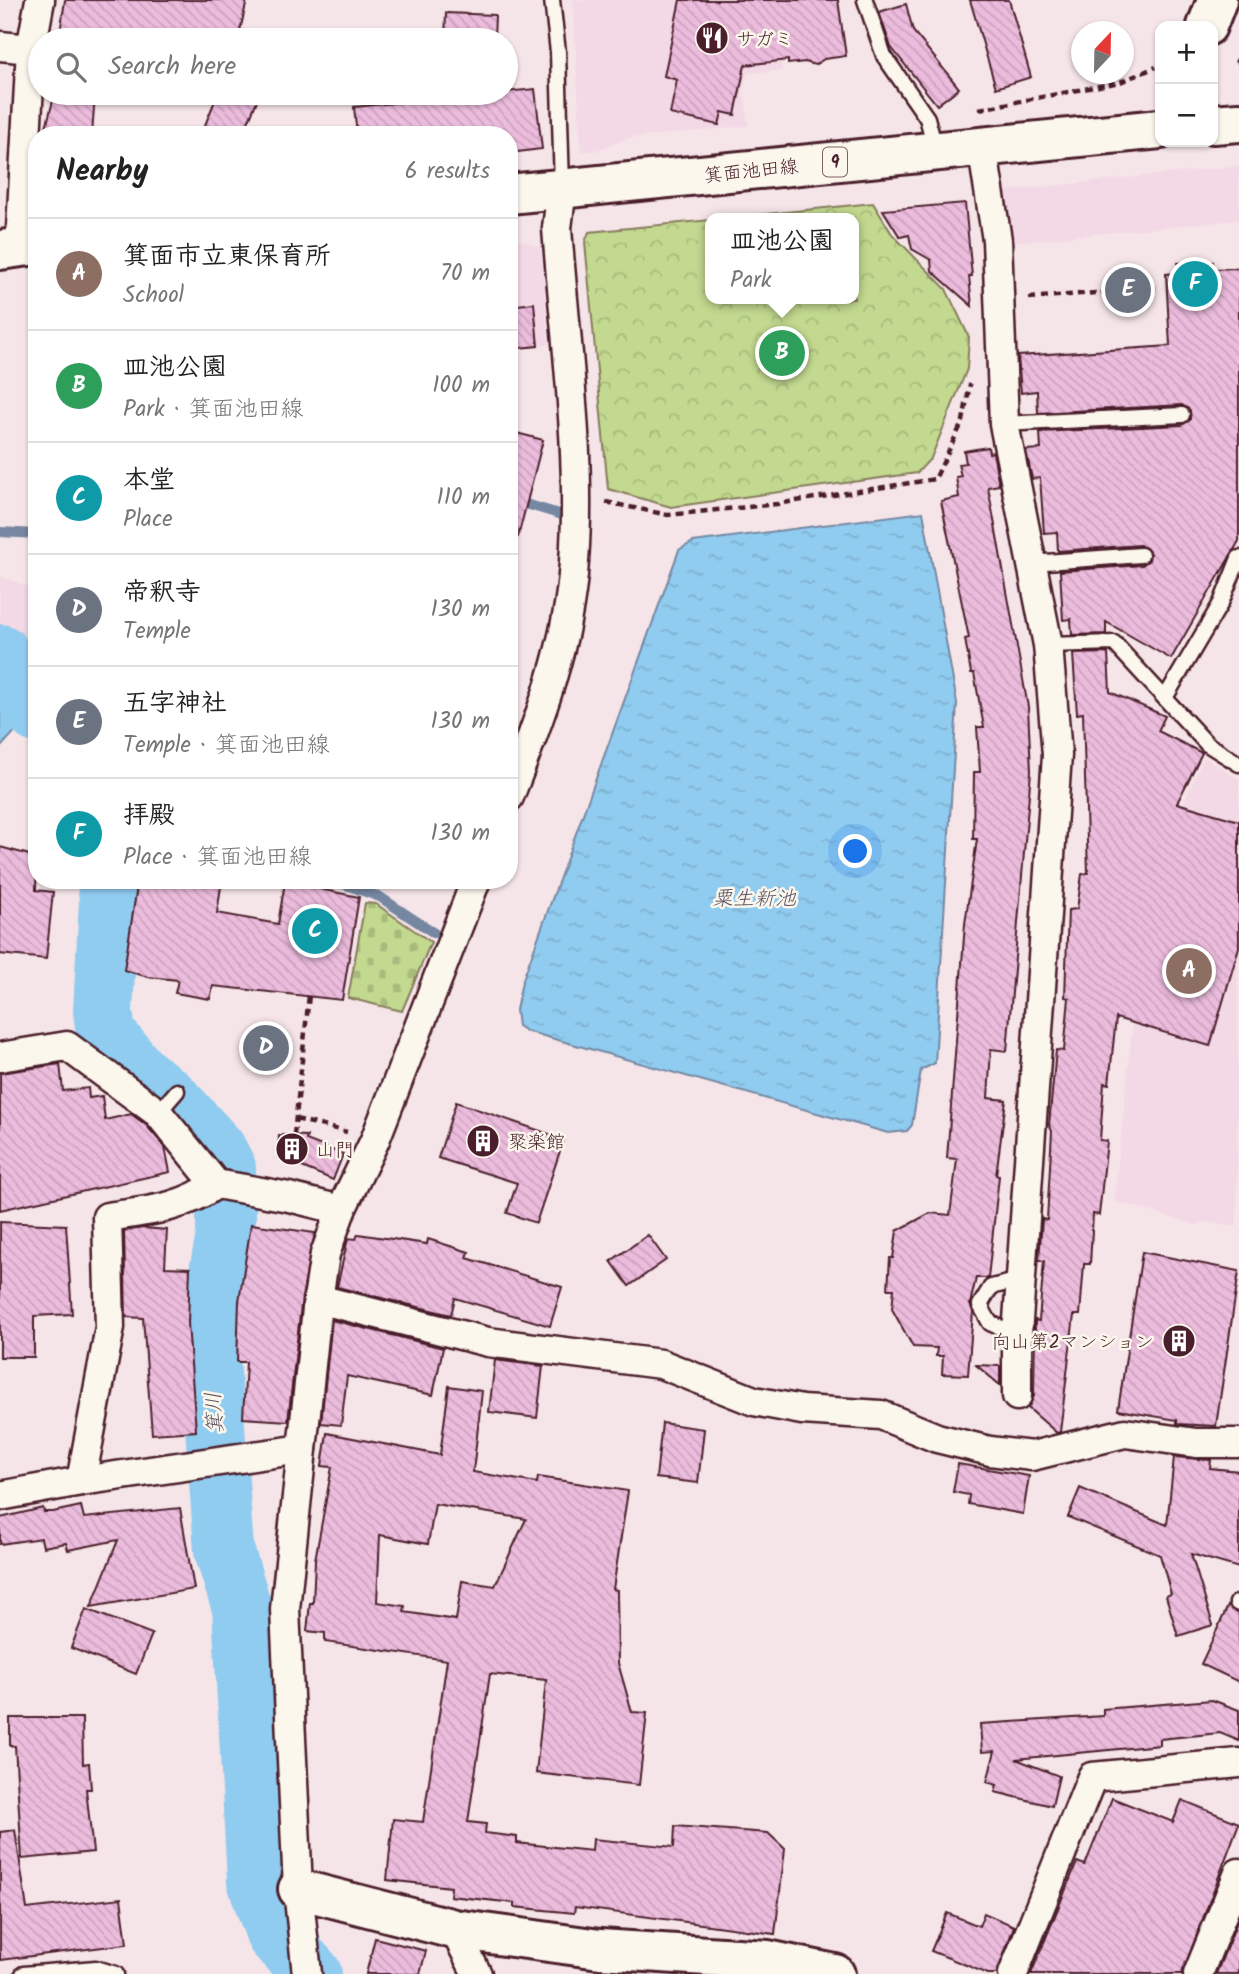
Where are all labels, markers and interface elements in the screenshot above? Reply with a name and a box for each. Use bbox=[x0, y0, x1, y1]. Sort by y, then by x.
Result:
restaurant icon: サガミ bbox=[693, 19, 731, 57]
north arrow bbox=[1071, 21, 1134, 84]
map controls bbox=[1155, 21, 1218, 147]
button: + bbox=[1155, 21, 1218, 84]
place label: サガミ bbox=[736, 25, 793, 55]
search box bbox=[28, 28, 518, 105]
text: Search here bbox=[108, 46, 236, 88]
icon: search bbox=[52, 48, 90, 86]
button: − bbox=[1155, 84, 1218, 147]
text: Nearby bbox=[56, 148, 148, 196]
road number: 9 bbox=[823, 148, 847, 176]
street label: 箕面池田線 bbox=[702, 152, 800, 192]
text: 6 results bbox=[405, 154, 490, 190]
popup bbox=[705, 213, 859, 304]
text: 皿池公園 bbox=[730, 221, 834, 263]
text: 箕面市立東保育所 bbox=[123, 236, 331, 278]
text: A bbox=[72, 256, 86, 292]
text: 70 m bbox=[440, 256, 490, 292]
pin: F bbox=[1172, 258, 1218, 310]
text: Park bbox=[730, 263, 772, 299]
pin: E bbox=[1105, 264, 1151, 316]
text: School bbox=[123, 278, 184, 314]
pin: B bbox=[759, 327, 805, 379]
text: 皿池公園 bbox=[123, 347, 227, 389]
text: B bbox=[72, 368, 86, 404]
text: 100 m bbox=[432, 368, 490, 404]
text: Park · 箕面池田線 bbox=[123, 392, 304, 428]
text: 本堂 bbox=[123, 460, 175, 502]
text: C bbox=[72, 480, 86, 516]
text: 110 m bbox=[437, 480, 490, 516]
text: Place bbox=[123, 502, 173, 538]
text: 帝釈寺 bbox=[123, 572, 201, 614]
text: D bbox=[71, 592, 87, 628]
text: 130 m bbox=[431, 592, 490, 628]
text: Temple bbox=[123, 614, 191, 650]
text: 五字神社 bbox=[123, 683, 227, 725]
text: E bbox=[73, 704, 85, 740]
text: 130 m bbox=[431, 704, 490, 740]
text: Temple · 箕面池田線 bbox=[123, 728, 330, 764]
text: 拝殿 bbox=[123, 795, 175, 837]
text: F bbox=[73, 816, 85, 852]
text: 130 m bbox=[431, 816, 490, 852]
your location bbox=[838, 834, 872, 868]
text: Place · 箕面池田線 bbox=[123, 840, 311, 876]
water label: 粟生新池 bbox=[712, 883, 797, 916]
pin: C bbox=[292, 905, 338, 957]
pin: A bbox=[1166, 945, 1212, 997]
pin: D bbox=[243, 1022, 289, 1074]
building icon: 聚楽館 bbox=[464, 1122, 502, 1160]
place label: 聚楽館 bbox=[508, 1128, 565, 1158]
building icon: 山門 bbox=[273, 1130, 311, 1168]
place label: 山門 bbox=[316, 1136, 354, 1166]
building icon: 向山第2マンション bbox=[1160, 1322, 1198, 1360]
place label: 向山第2マンション bbox=[992, 1328, 1154, 1358]
water label: 箕川 bbox=[198, 1391, 233, 1435]

